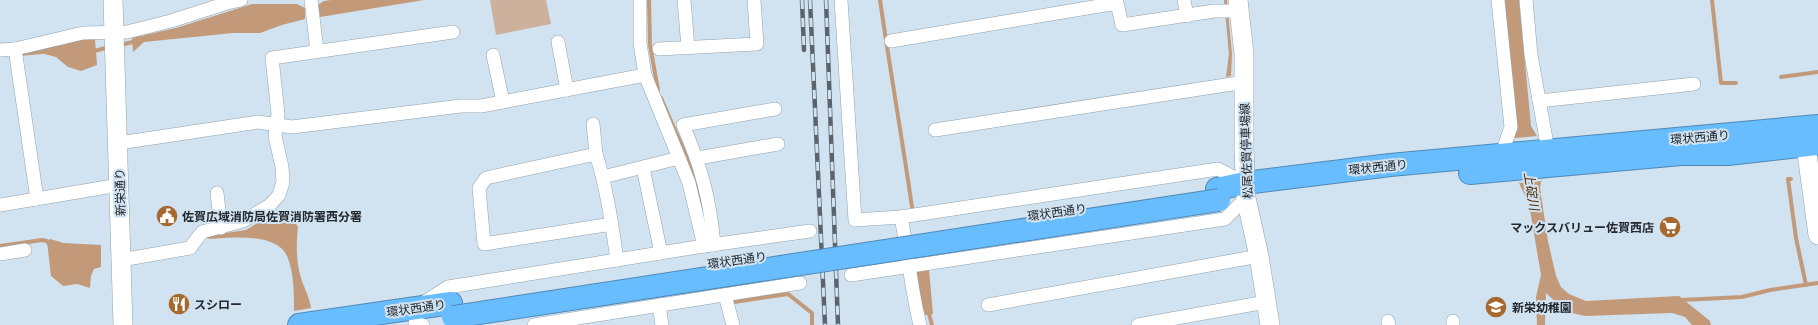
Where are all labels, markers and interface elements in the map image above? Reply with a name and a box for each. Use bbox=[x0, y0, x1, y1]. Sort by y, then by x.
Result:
street label: 松尾佐賀停車場線 bbox=[1238, 103, 1254, 199]
street label: 環状西通り bbox=[1670, 128, 1730, 146]
street label: 環状西通り bbox=[1347, 157, 1409, 177]
street label: 新栄通り bbox=[113, 168, 127, 216]
water label: 上碇川 bbox=[1522, 171, 1542, 213]
street label: 環状西通り bbox=[1026, 201, 1088, 223]
public building icon: 佐賀広域消防局佐賀消防署西分署 bbox=[154, 203, 180, 229]
place label: 佐賀広域消防局佐賀消防署西分署 bbox=[182, 210, 362, 223]
supermarket icon: マックスバリュー佐賀西店 bbox=[1657, 214, 1683, 240]
place label: マックスバリュー佐賀西店 bbox=[1510, 221, 1654, 234]
street label: 環状西通り bbox=[706, 249, 768, 271]
restaurant icon: スシロー bbox=[166, 291, 192, 317]
school or university icon: 新栄幼稚園 bbox=[1483, 294, 1509, 320]
street label: 環状西通り bbox=[385, 297, 447, 319]
place label: スシロー bbox=[194, 298, 242, 311]
place label: 新栄幼稚園 bbox=[1512, 301, 1572, 314]

